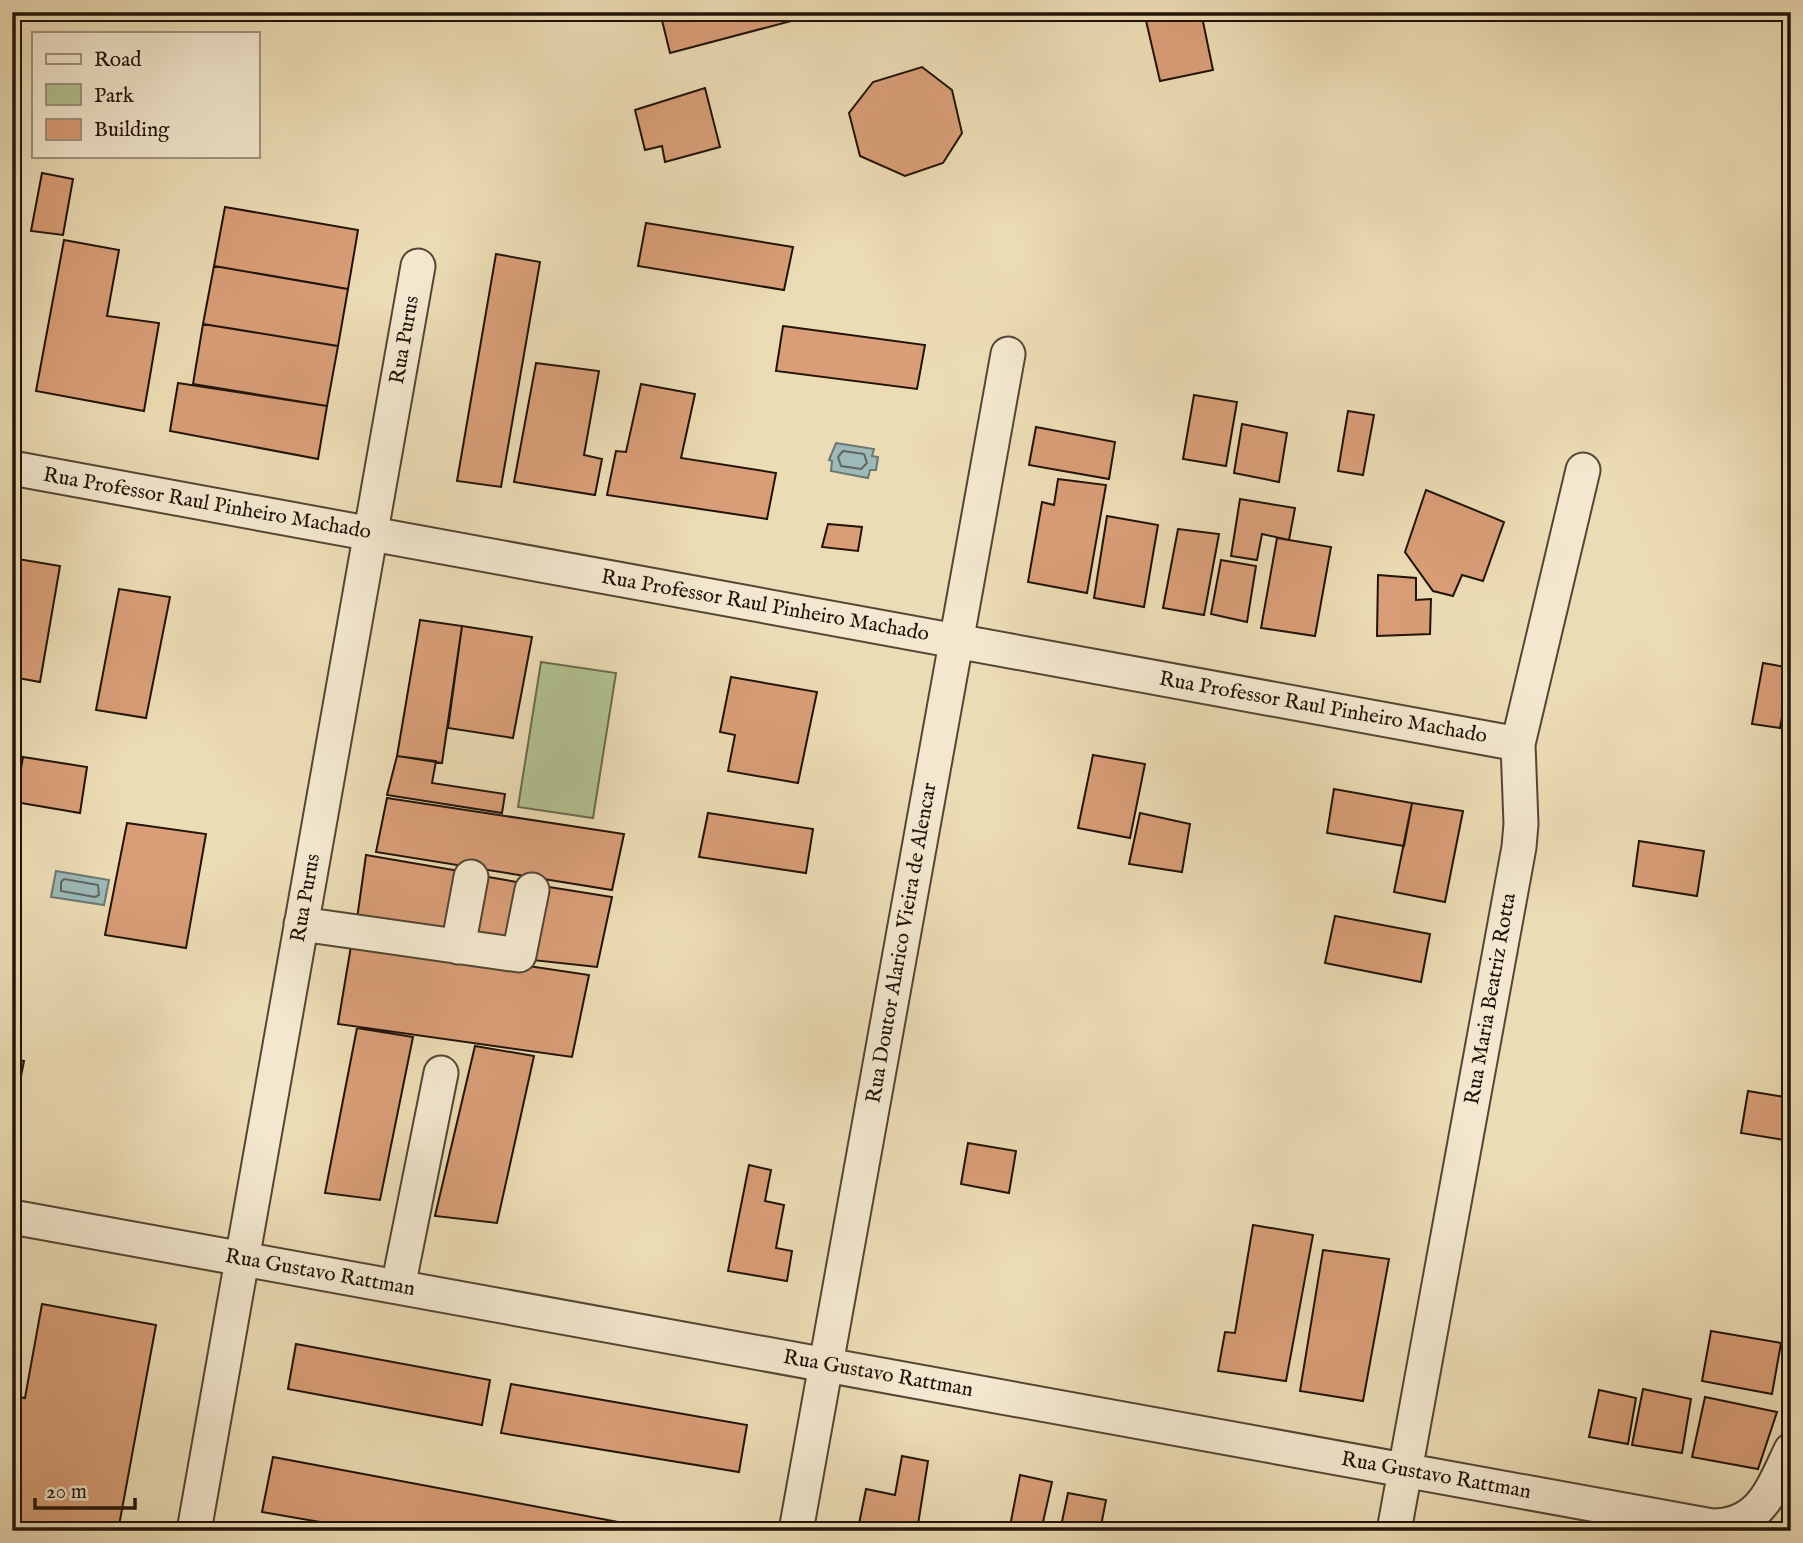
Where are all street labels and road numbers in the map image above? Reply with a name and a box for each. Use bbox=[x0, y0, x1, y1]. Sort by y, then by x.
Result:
street label: Rua Purus bbox=[384, 294, 426, 386]
street label: Rua Professor Raul Pinheiro Machado bbox=[41, 462, 373, 546]
street label: Rua Professor Raul Pinheiro Machado bbox=[599, 564, 931, 648]
street label: Rua Professor Raul Pinheiro Machado bbox=[1157, 666, 1489, 750]
street label: Rua Doutor Alarico Vieira de Alencar bbox=[860, 780, 944, 1105]
street label: Rua Purus bbox=[285, 852, 327, 944]
street label: Rua Maria Beatriz Rotta bbox=[1459, 890, 1523, 1107]
street label: Rua Gustavo Rattman bbox=[223, 1243, 417, 1303]
street label: Rua Gustavo Rattman bbox=[781, 1344, 975, 1404]
street label: Rua Gustavo Rattman bbox=[1339, 1446, 1533, 1506]

